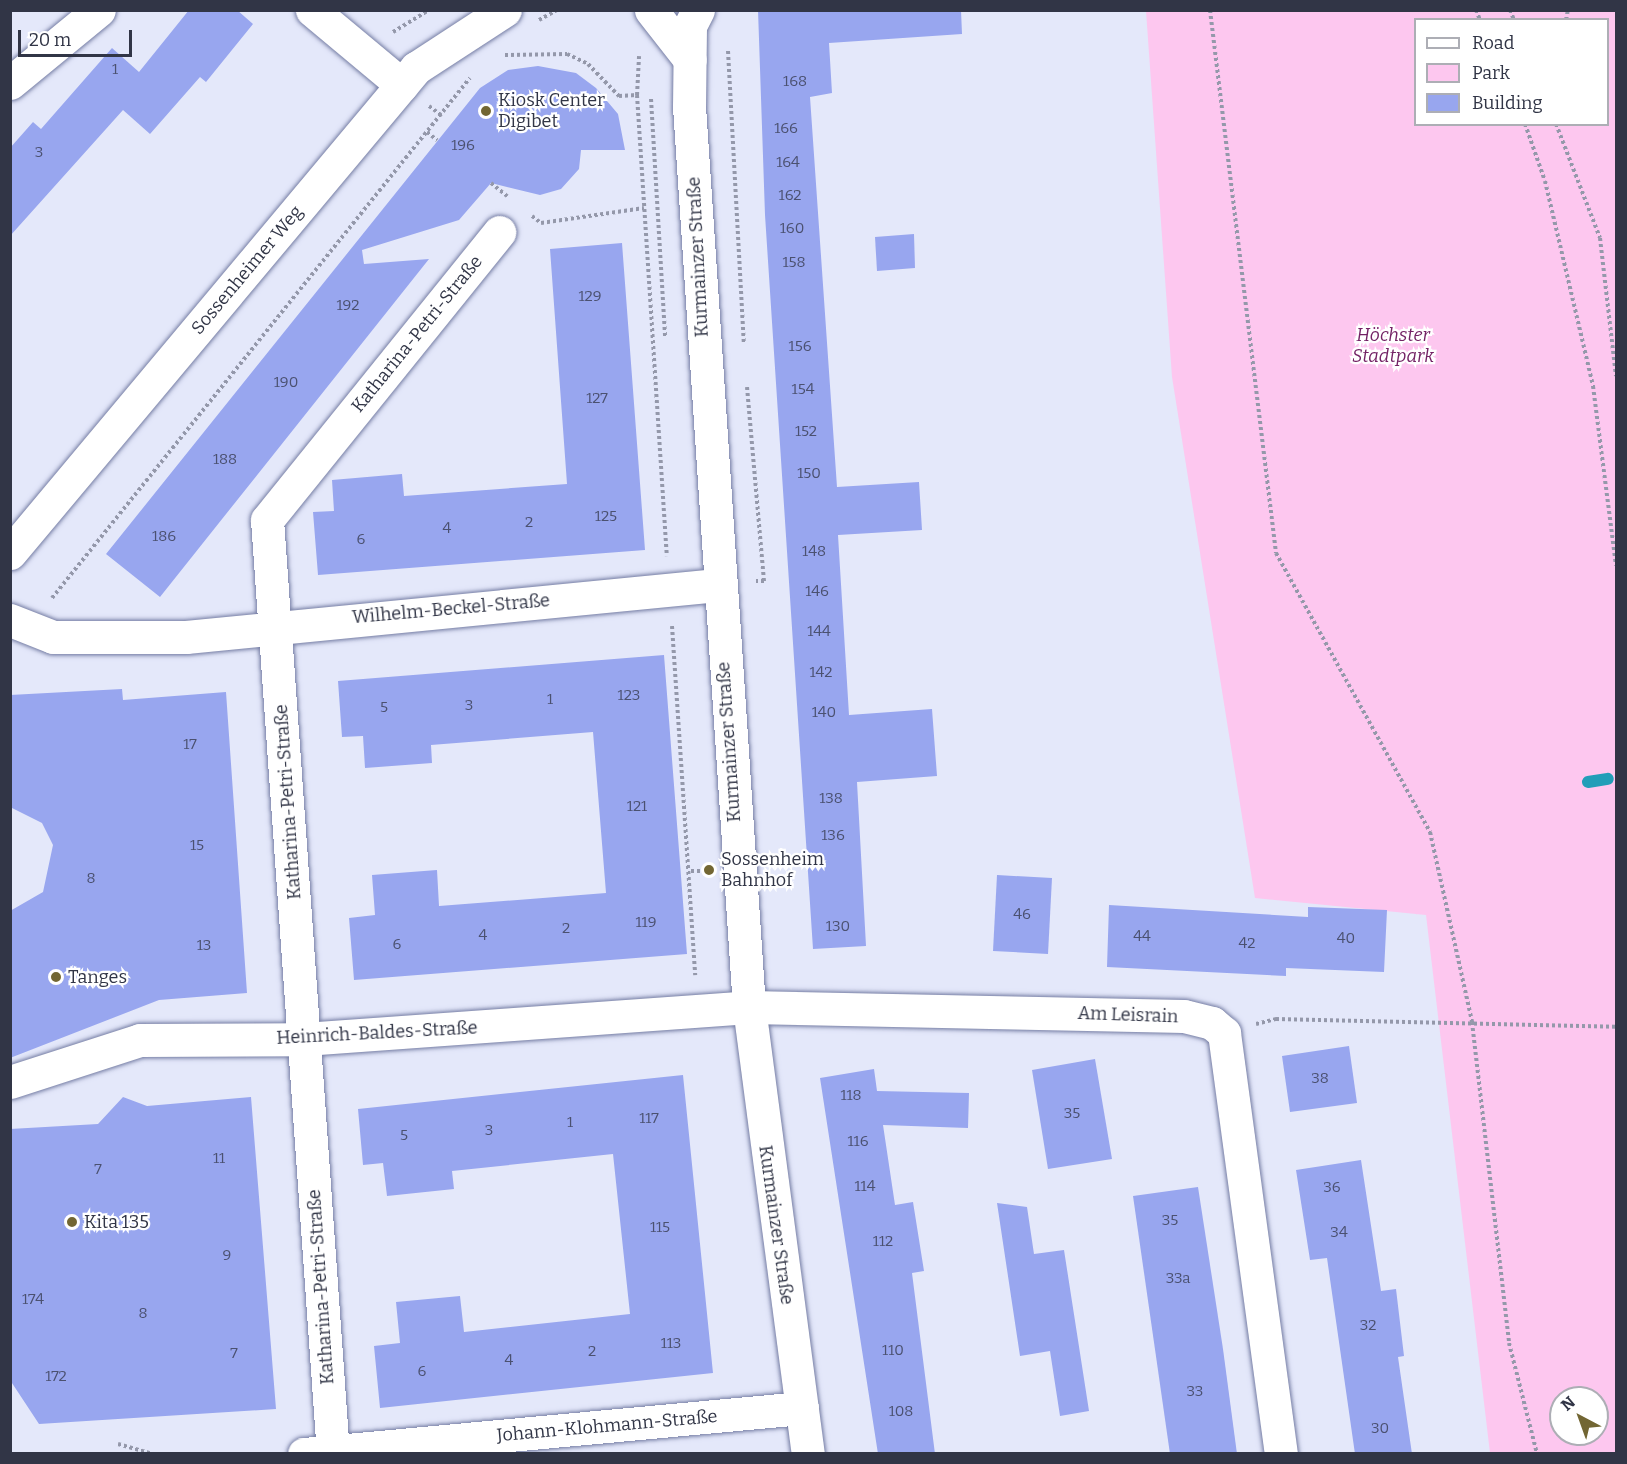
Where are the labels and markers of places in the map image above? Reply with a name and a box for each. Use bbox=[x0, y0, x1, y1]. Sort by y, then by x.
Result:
place label: Kiosk Center Digibet bbox=[498, 90, 605, 132]
marker: Kiosk Center Digibet bbox=[479, 104, 493, 118]
place label: Sossenheim Bahnhof bbox=[721, 849, 824, 892]
marker: Sossenheim Bahnhof bbox=[702, 863, 716, 877]
place label: Tanges bbox=[68, 966, 127, 988]
marker: Tanges bbox=[49, 970, 63, 984]
place label: Kita 135 bbox=[84, 1211, 149, 1233]
marker: Kita 135 bbox=[65, 1215, 79, 1229]

